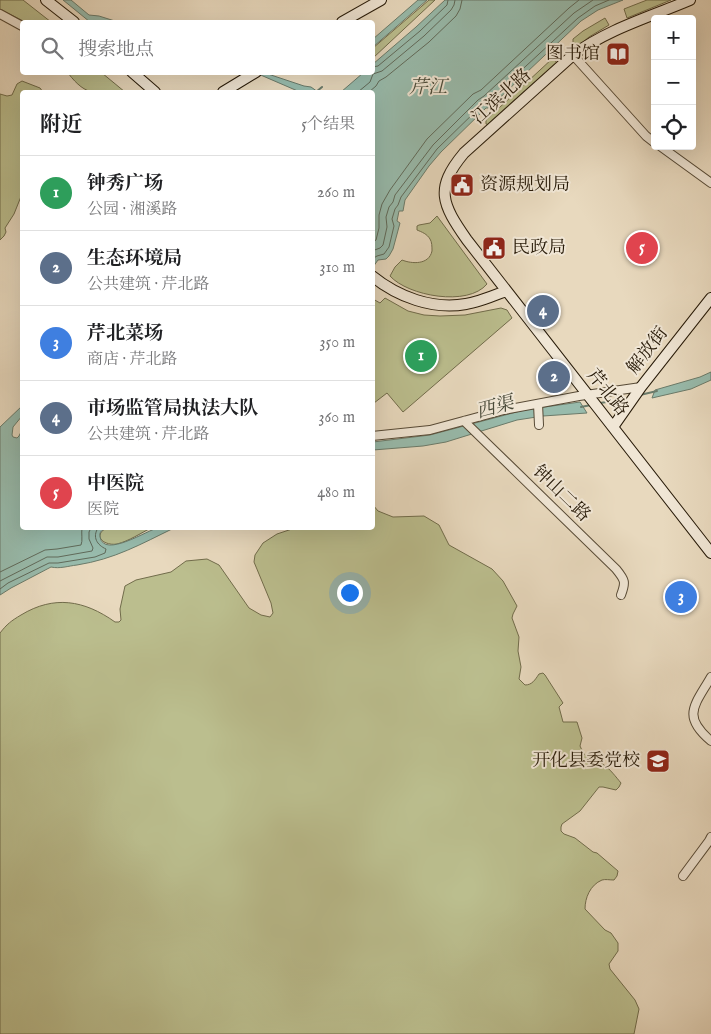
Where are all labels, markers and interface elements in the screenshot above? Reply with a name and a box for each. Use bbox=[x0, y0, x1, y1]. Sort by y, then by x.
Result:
map controls bbox=[651, 15, 696, 150]
button: + bbox=[651, 15, 696, 60]
search box bbox=[20, 20, 375, 75]
icon: search bbox=[38, 34, 66, 62]
text: 搜索地点 bbox=[78, 38, 154, 62]
library icon: 图书馆 bbox=[605, 41, 631, 67]
place label: 图书馆 bbox=[546, 43, 600, 66]
button: − bbox=[651, 60, 696, 105]
street label: 江滨北路 bbox=[468, 64, 536, 130]
water label: 芹江 bbox=[409, 76, 450, 100]
button: locate bbox=[651, 105, 696, 150]
text: 附近 bbox=[40, 112, 82, 139]
text: 5个结果 bbox=[301, 115, 355, 135]
text: 钟秀广场 bbox=[87, 172, 163, 196]
public building icon: 资源规划局 bbox=[449, 172, 475, 198]
place label: 资源规划局 bbox=[480, 174, 570, 197]
text: 1 bbox=[53, 183, 59, 203]
text: 260 m bbox=[317, 183, 355, 203]
text: 公园 · 湘溪路 bbox=[87, 200, 178, 220]
pin: 5 bbox=[626, 229, 658, 267]
public building icon: 民政局 bbox=[481, 235, 507, 261]
place label: 民政局 bbox=[512, 237, 566, 260]
text: 生态环境局 bbox=[87, 247, 182, 271]
text: 2 bbox=[52, 258, 60, 278]
text: 310 m bbox=[319, 258, 355, 278]
text: 公共建筑 · 芹北路 bbox=[87, 275, 210, 295]
pin: 4 bbox=[527, 292, 559, 330]
text: 芹北菜场 bbox=[87, 322, 163, 346]
street label: 解放街 bbox=[622, 323, 674, 379]
text: 3 bbox=[53, 333, 59, 353]
text: 350 m bbox=[320, 333, 355, 353]
pin: 1 bbox=[405, 337, 437, 375]
text: 商店 · 芹北路 bbox=[87, 350, 178, 370]
pin: 2 bbox=[538, 358, 570, 396]
street label: 芹北路 bbox=[581, 365, 633, 421]
water label: 西渠 bbox=[474, 391, 519, 425]
text: 市场监管局执法大队 bbox=[87, 397, 258, 421]
text: 4 bbox=[52, 408, 60, 428]
text: 360 m bbox=[319, 408, 355, 428]
text: 公共建筑 · 芹北路 bbox=[87, 425, 210, 445]
street label: 钟山二路 bbox=[527, 461, 595, 527]
text: 中医院 bbox=[87, 472, 144, 496]
text: 5 bbox=[53, 483, 59, 503]
text: 480 m bbox=[317, 483, 355, 503]
text: 医院 bbox=[87, 500, 119, 520]
pin: 3 bbox=[665, 578, 697, 616]
your location bbox=[337, 580, 363, 606]
school or university icon: 开化县委党校 bbox=[645, 748, 671, 774]
place label: 开化县委党校 bbox=[532, 750, 640, 773]

